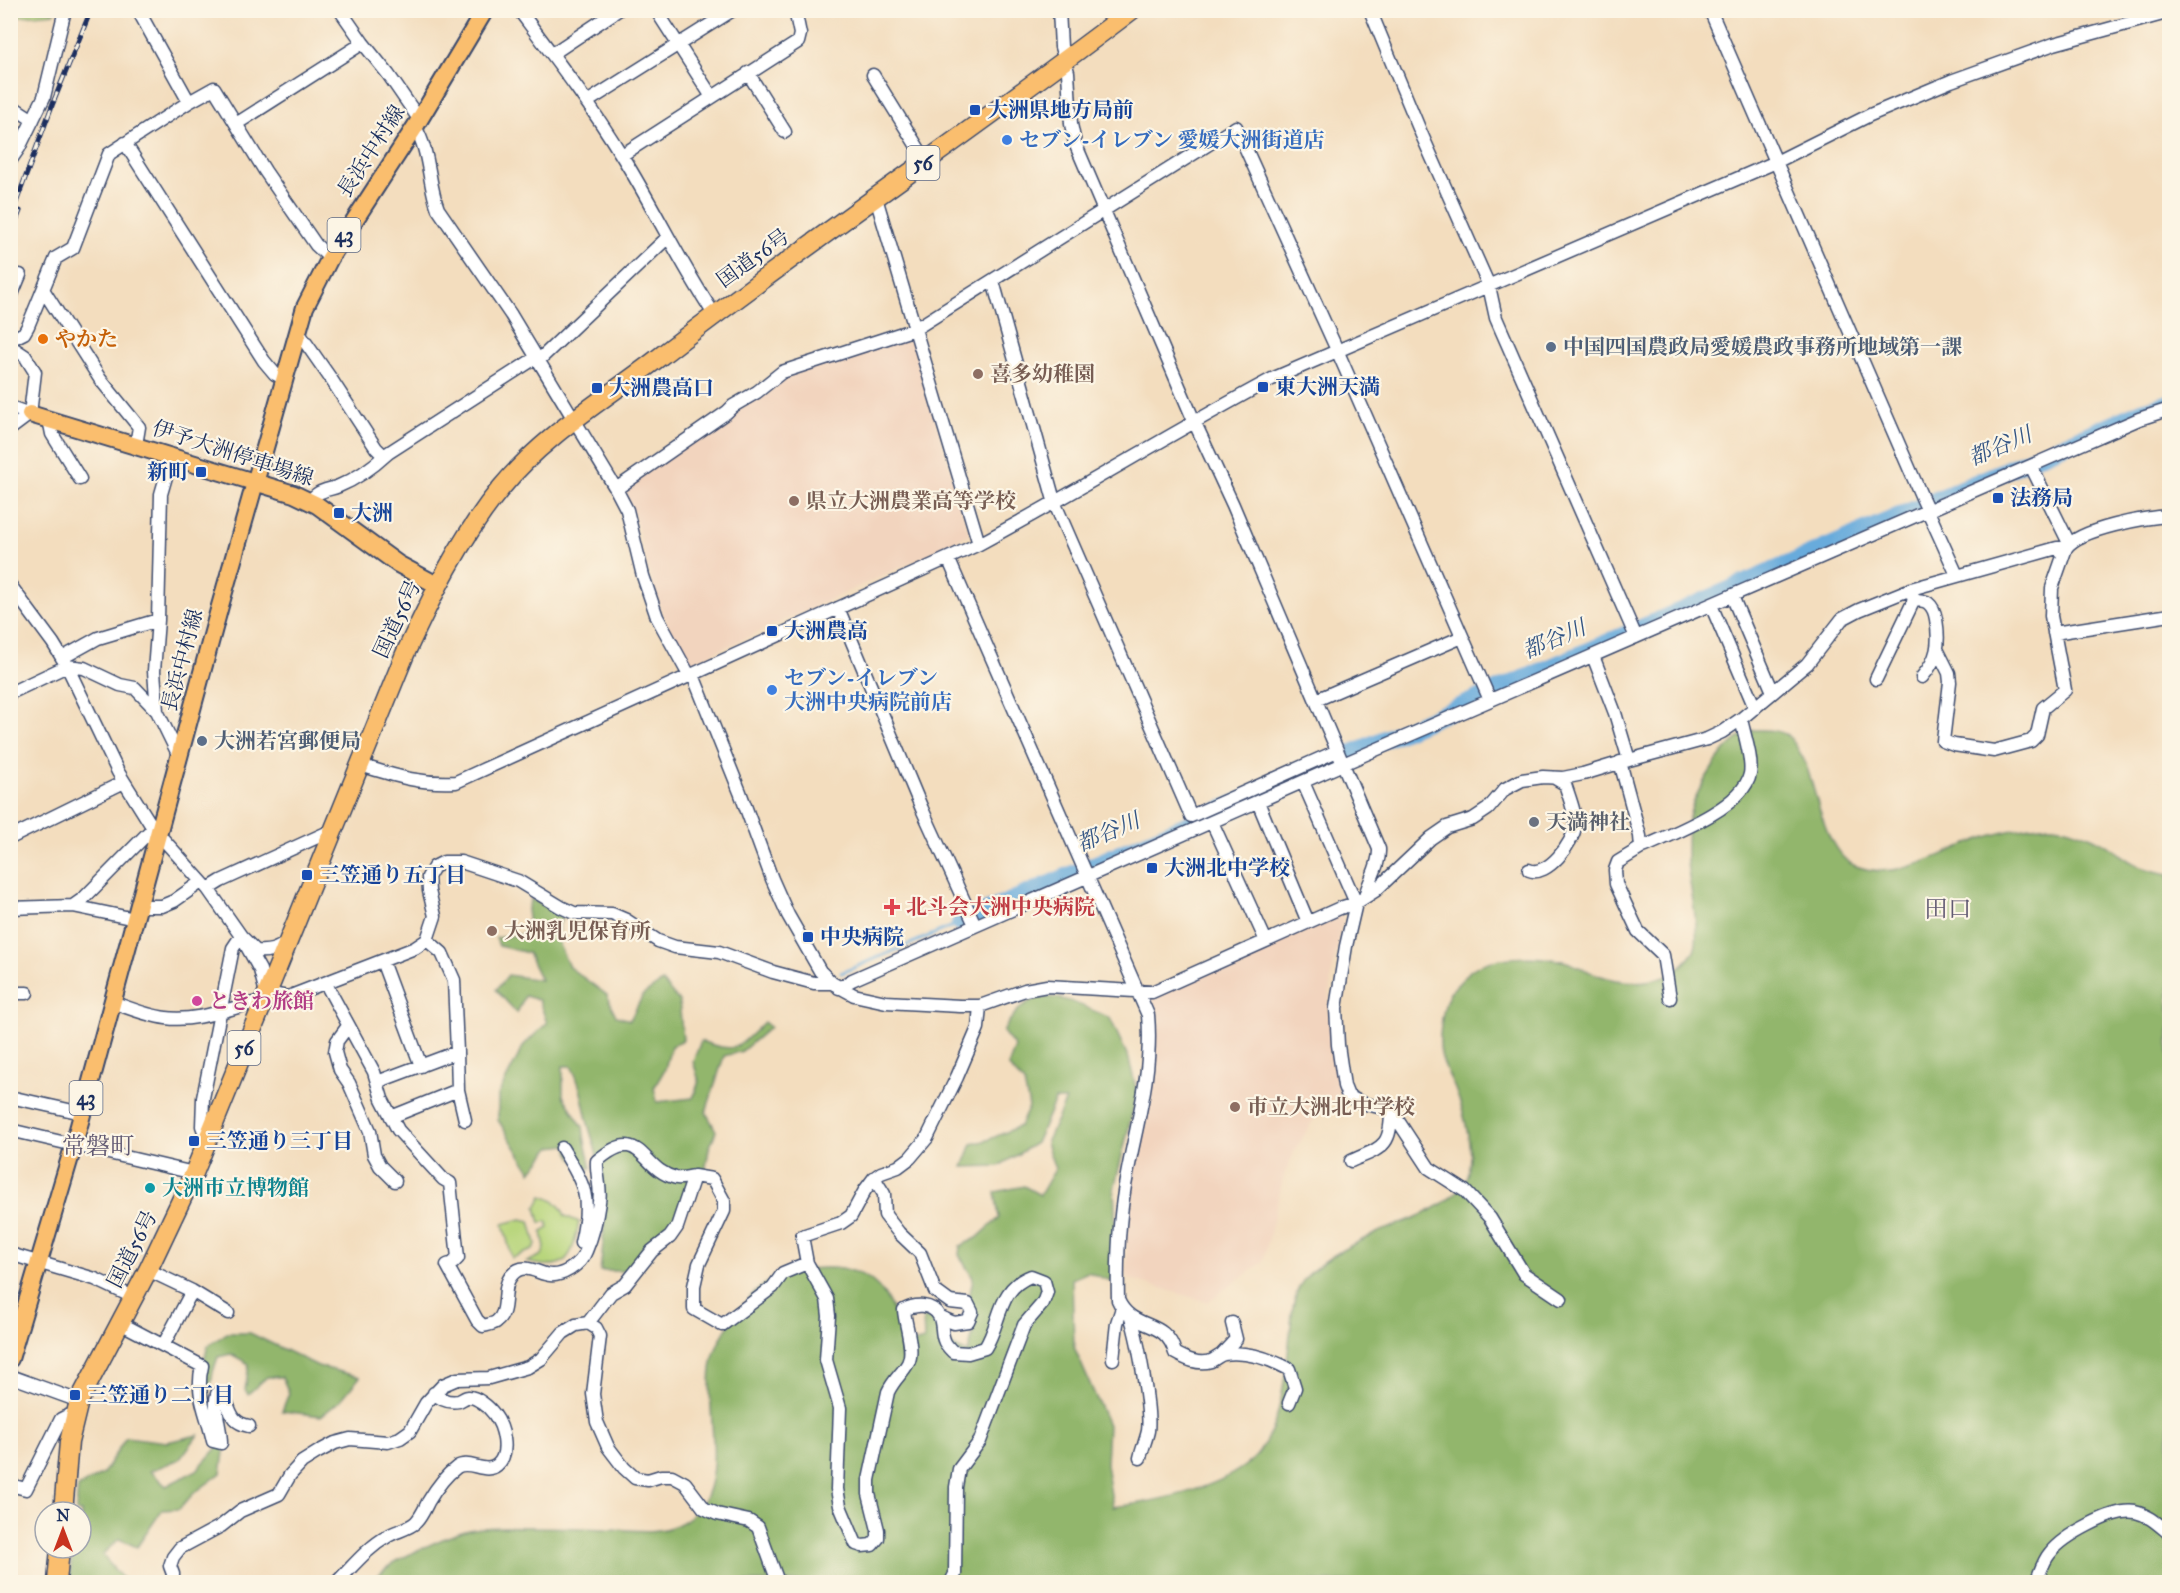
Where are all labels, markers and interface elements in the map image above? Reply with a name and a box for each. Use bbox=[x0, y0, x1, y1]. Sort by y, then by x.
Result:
place label: 大洲県地方局前 bbox=[987, 97, 1134, 123]
street label: 長浜中村線 bbox=[332, 100, 410, 202]
marker: 大洲県地方局前 bbox=[968, 103, 982, 117]
place label: セブン-イレブン 愛媛大洲街道店 bbox=[1019, 127, 1324, 153]
marker: セブン-イレブン 愛媛大洲街道店 bbox=[1000, 133, 1014, 147]
road number: 56 bbox=[906, 146, 940, 180]
road number: 43 bbox=[328, 218, 360, 252]
street label: 国道56号 bbox=[712, 223, 794, 293]
place label: やかた bbox=[55, 326, 118, 352]
marker: やかた bbox=[36, 332, 50, 346]
place label: 中国四国農政局愛媛農政事務所地域第一課 bbox=[1563, 334, 1962, 360]
marker: 中国四国農政局愛媛農政事務所地域第一課 bbox=[1544, 340, 1558, 354]
place label: 喜多幼稚園 bbox=[990, 361, 1095, 387]
marker: 喜多幼稚園 bbox=[971, 367, 985, 381]
place label: 東大洲天満 bbox=[1275, 374, 1380, 400]
place label: 大洲農高口 bbox=[609, 375, 714, 401]
marker: 東大洲天満 bbox=[1256, 380, 1270, 394]
marker: 大洲農高口 bbox=[590, 381, 604, 395]
street label: 伊予大洲停車場線 bbox=[149, 415, 317, 491]
water label: 都谷川 bbox=[1964, 420, 2037, 471]
place label: 新町 bbox=[147, 459, 189, 485]
marker: 新町 bbox=[194, 465, 208, 479]
place label: 法務局 bbox=[2010, 485, 2073, 511]
place label: 県立大洲農業高等学校 bbox=[806, 488, 1016, 514]
marker: 法務局 bbox=[1991, 491, 2005, 505]
marker: 県立大洲農業高等学校 bbox=[787, 494, 801, 508]
place label: 大洲 bbox=[351, 500, 393, 526]
marker: 大洲 bbox=[332, 506, 346, 520]
street label: 国道56号 bbox=[368, 576, 426, 662]
street label: 長浜中村線 bbox=[156, 606, 208, 714]
water label: 都谷川 bbox=[1518, 613, 1591, 664]
place label: 大洲農高 bbox=[784, 618, 868, 644]
marker: 大洲農高 bbox=[765, 624, 779, 638]
place label: セブン-イレブン 大洲中央病院前店 bbox=[784, 665, 952, 715]
marker: セブン-イレブン 大洲中央病院前店 bbox=[765, 683, 779, 697]
place label: 大洲若宮郵便局 bbox=[214, 728, 361, 754]
marker: 大洲若宮郵便局 bbox=[195, 734, 209, 748]
water label: 都谷川 bbox=[1072, 806, 1145, 857]
place label: 天満神社 bbox=[1546, 809, 1630, 835]
marker: 天満神社 bbox=[1527, 815, 1541, 829]
place label: 大洲北中学校 bbox=[1164, 855, 1290, 881]
marker: 大洲北中学校 bbox=[1145, 861, 1159, 875]
place label: 三笠通り五丁目 bbox=[319, 862, 466, 888]
marker: 三笠通り五丁目 bbox=[300, 868, 314, 882]
place label: 北斗会大洲中央病院 bbox=[906, 894, 1095, 920]
district label: 田口 bbox=[1924, 894, 1972, 924]
marker: 北斗会大洲中央病院 bbox=[883, 898, 901, 916]
place label: 大洲乳児保育所 bbox=[504, 918, 651, 944]
marker: 大洲乳児保育所 bbox=[485, 924, 499, 938]
place label: 中央病院 bbox=[820, 924, 904, 950]
marker: 中央病院 bbox=[801, 930, 815, 944]
place label: ときわ旅館 bbox=[209, 988, 314, 1014]
marker: ときわ旅館 bbox=[190, 994, 204, 1008]
road number: 56 bbox=[228, 1031, 260, 1065]
road number: 43 bbox=[70, 1081, 103, 1115]
place label: 市立大洲北中学校 bbox=[1247, 1094, 1415, 1120]
marker: 市立大洲北中学校 bbox=[1228, 1100, 1242, 1114]
place label: 三笠通り三丁目 bbox=[206, 1128, 353, 1154]
district label: 常磐町 bbox=[62, 1131, 134, 1161]
marker: 三笠通り三丁目 bbox=[187, 1134, 201, 1148]
place label: 大洲市立博物館 bbox=[162, 1175, 309, 1201]
marker: 大洲市立博物館 bbox=[143, 1181, 157, 1195]
street label: 国道56号 bbox=[101, 1206, 163, 1292]
place label: 三笠通り二丁目 bbox=[87, 1382, 234, 1408]
marker: 三笠通り二丁目 bbox=[68, 1388, 82, 1402]
north arrow bbox=[33, 1500, 93, 1560]
text: N bbox=[56, 1506, 70, 1525]

